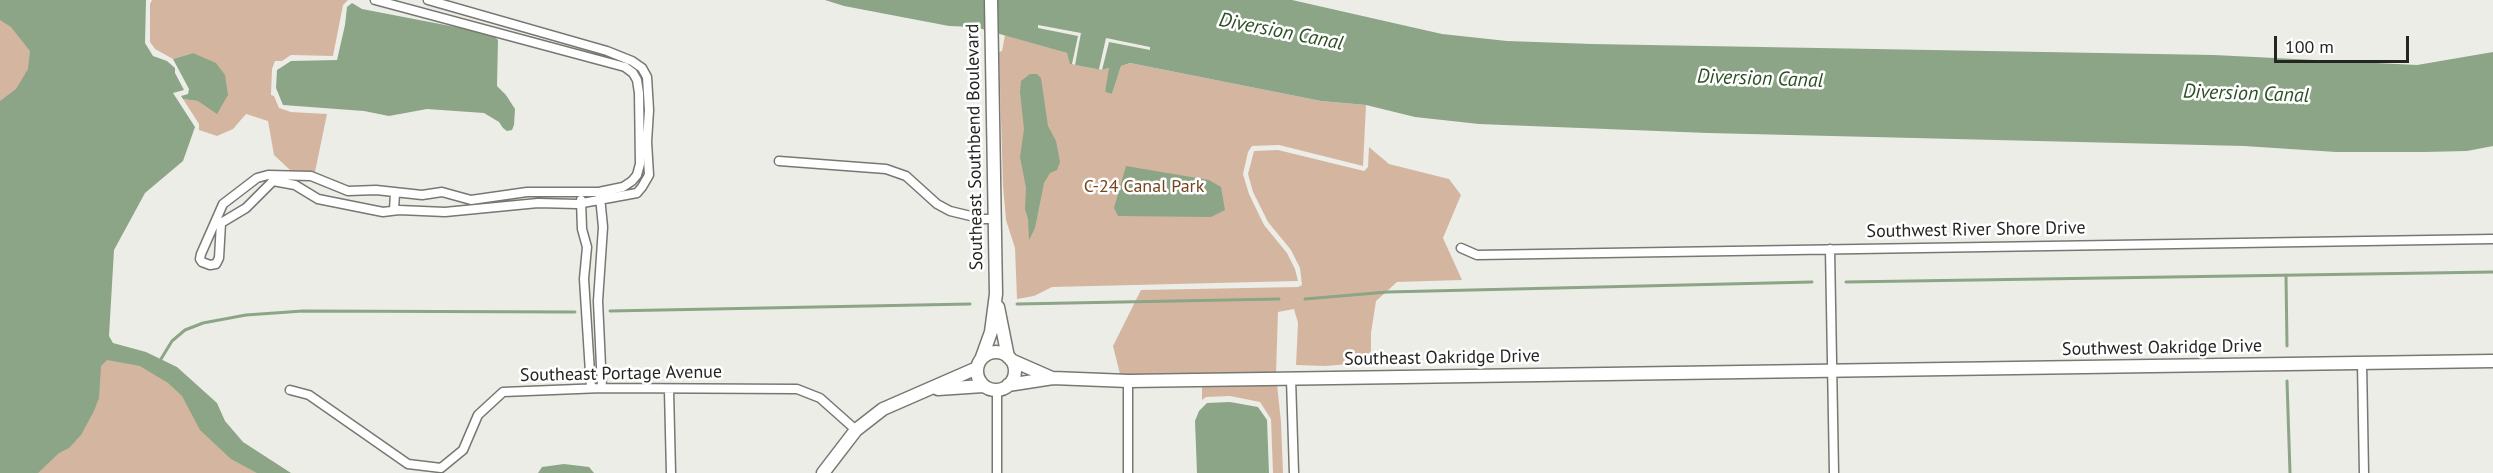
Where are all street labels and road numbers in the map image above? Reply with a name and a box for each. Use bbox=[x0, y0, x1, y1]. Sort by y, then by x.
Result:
street label: Southeast Southbend Boulevard bbox=[962, 23, 988, 271]
street label: Southwest River Shore Drive bbox=[1866, 217, 2086, 243]
street label: Southwest Oakridge Drive bbox=[2062, 335, 2262, 361]
street label: Southeast Oakridge Drive bbox=[1344, 345, 1540, 371]
street label: Southeast Portage Avenue bbox=[520, 361, 722, 387]

